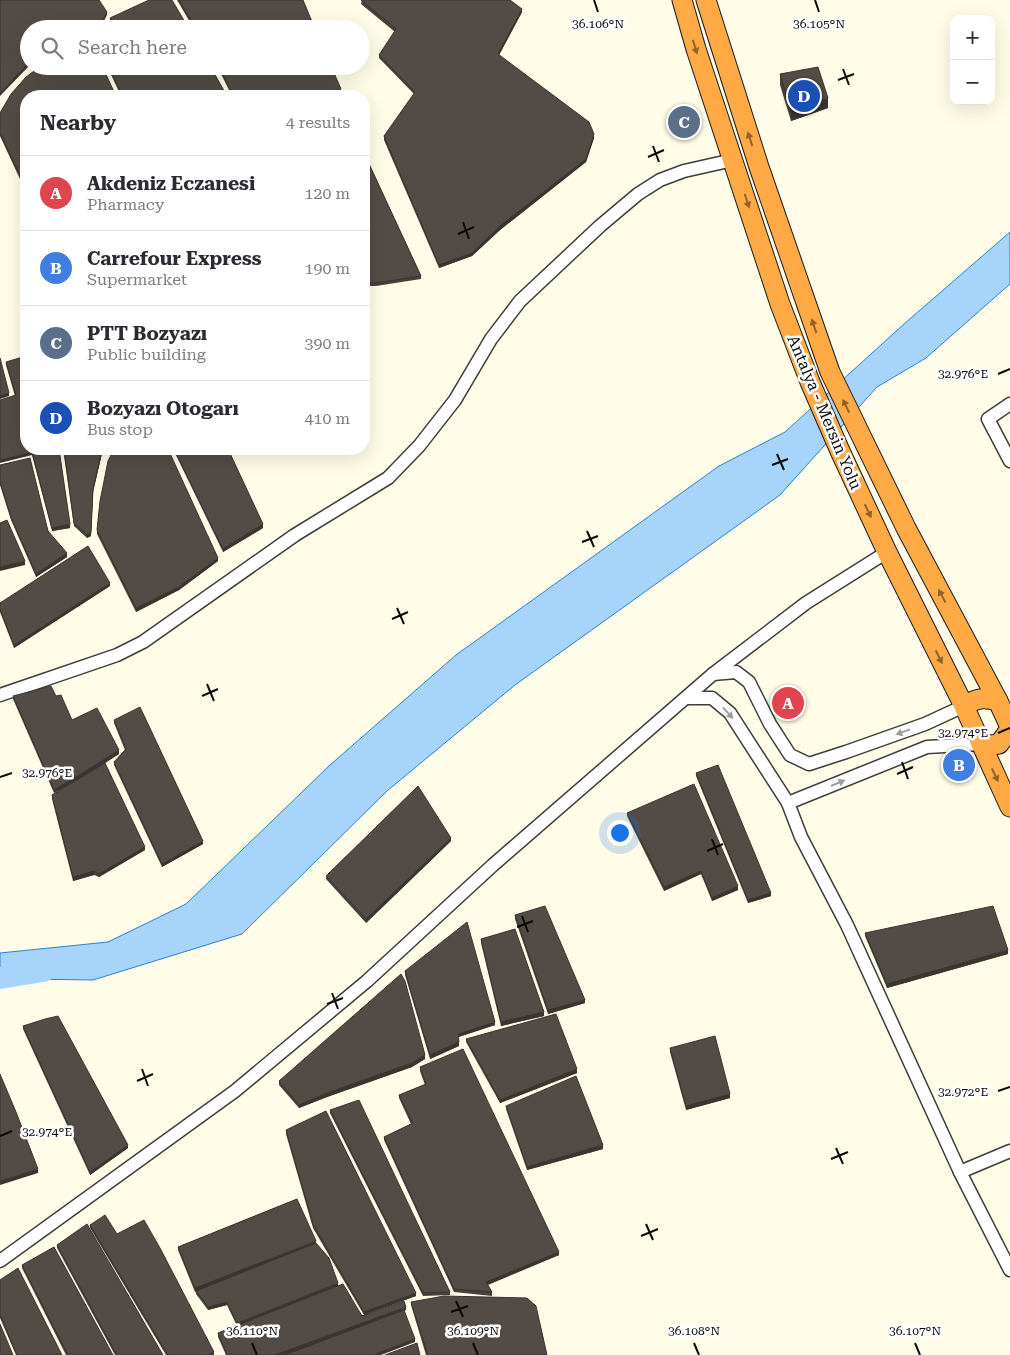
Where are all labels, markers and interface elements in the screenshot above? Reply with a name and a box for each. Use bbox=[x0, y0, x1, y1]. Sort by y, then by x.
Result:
map controls bbox=[950, 15, 995, 105]
button: + bbox=[950, 15, 995, 60]
text: 36.106°N bbox=[572, 17, 624, 31]
text: 36.105°N bbox=[793, 17, 845, 31]
search box bbox=[20, 20, 370, 75]
icon: search bbox=[38, 34, 66, 62]
text: Search here bbox=[78, 36, 187, 59]
one-way arrow bbox=[692, 39, 700, 54]
button: − bbox=[950, 60, 995, 105]
pin: D bbox=[788, 77, 820, 115]
pin: C bbox=[668, 103, 700, 141]
text: Nearby bbox=[40, 111, 116, 135]
text: 4 results bbox=[286, 113, 350, 132]
one-way arrow bbox=[745, 131, 753, 146]
text: Akdeniz Eczanesi bbox=[87, 172, 255, 195]
text: A bbox=[50, 184, 62, 203]
text: 120 m bbox=[304, 184, 350, 203]
one-way arrow bbox=[743, 194, 751, 209]
text: Pharmacy bbox=[87, 195, 164, 214]
text: Carrefour Express bbox=[87, 247, 261, 270]
text: B bbox=[50, 259, 62, 278]
text: 190 m bbox=[304, 259, 350, 278]
text: Supermarket bbox=[87, 270, 187, 289]
one-way arrow bbox=[810, 318, 817, 333]
text: PTT Bozyazı bbox=[87, 322, 207, 345]
street label: Antalya - Mersin Yolu bbox=[783, 332, 866, 492]
text: C bbox=[50, 334, 62, 353]
text: 390 m bbox=[304, 334, 350, 353]
text: Public building bbox=[87, 345, 206, 364]
text: 32.976°E bbox=[938, 367, 988, 381]
text: Bozyazı Otogarı bbox=[87, 397, 239, 420]
one-way arrow bbox=[842, 399, 850, 413]
text: D bbox=[50, 409, 62, 428]
text: 410 m bbox=[304, 409, 350, 428]
text: Bus stop bbox=[87, 420, 153, 439]
one-way arrow bbox=[864, 504, 872, 518]
one-way arrow bbox=[938, 588, 946, 603]
one-way arrow bbox=[935, 650, 943, 664]
pin: A bbox=[772, 684, 804, 722]
one-way arrow bbox=[722, 707, 734, 719]
text: 32.974°E bbox=[938, 726, 988, 740]
one-way arrow bbox=[895, 728, 910, 736]
pin: B bbox=[943, 746, 975, 784]
text: 32.976°E bbox=[22, 766, 72, 780]
one-way arrow bbox=[992, 768, 1000, 782]
one-way arrow bbox=[831, 779, 846, 787]
your location bbox=[607, 820, 633, 846]
text: 32.972°E bbox=[938, 1085, 988, 1099]
text: 32.974°E bbox=[22, 1125, 72, 1139]
text: 36.110°N bbox=[226, 1324, 278, 1338]
text: 36.109°N bbox=[447, 1324, 499, 1338]
text: 36.108°N bbox=[668, 1324, 720, 1338]
text: 36.107°N bbox=[889, 1324, 941, 1338]

